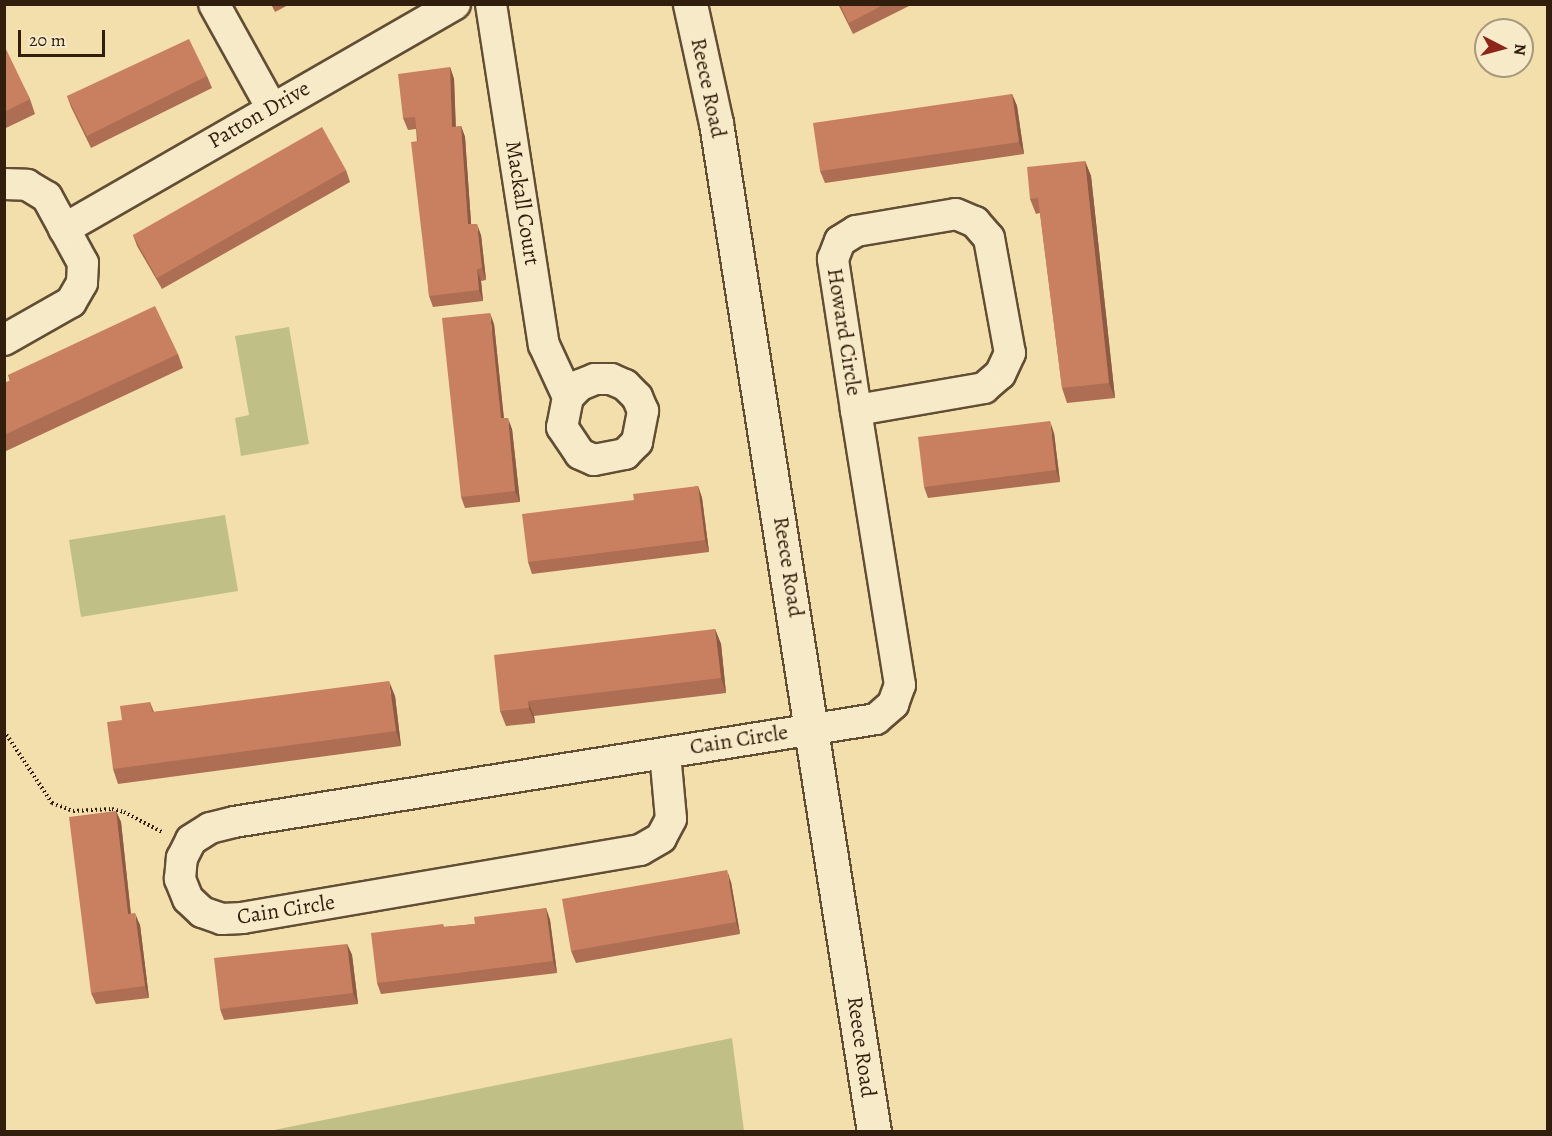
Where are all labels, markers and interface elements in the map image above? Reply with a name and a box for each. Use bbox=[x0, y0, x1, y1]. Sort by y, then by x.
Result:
scale bar bbox=[21, 18, 108, 56]
north arrow bbox=[1474, 18, 1534, 78]
text: 20 m bbox=[29, 28, 66, 52]
street label: Reece Road bbox=[685, 36, 731, 140]
text: N bbox=[1508, 43, 1531, 57]
street label: Patton Drive bbox=[203, 75, 315, 155]
street label: Mackall Court bbox=[499, 139, 545, 267]
street label: Howard Circle bbox=[821, 266, 867, 398]
street label: Reece Road bbox=[767, 515, 809, 619]
street label: Cain Circle bbox=[688, 719, 790, 761]
street label: Cain Circle bbox=[235, 889, 337, 931]
street label: Reece Road bbox=[841, 995, 881, 1099]

